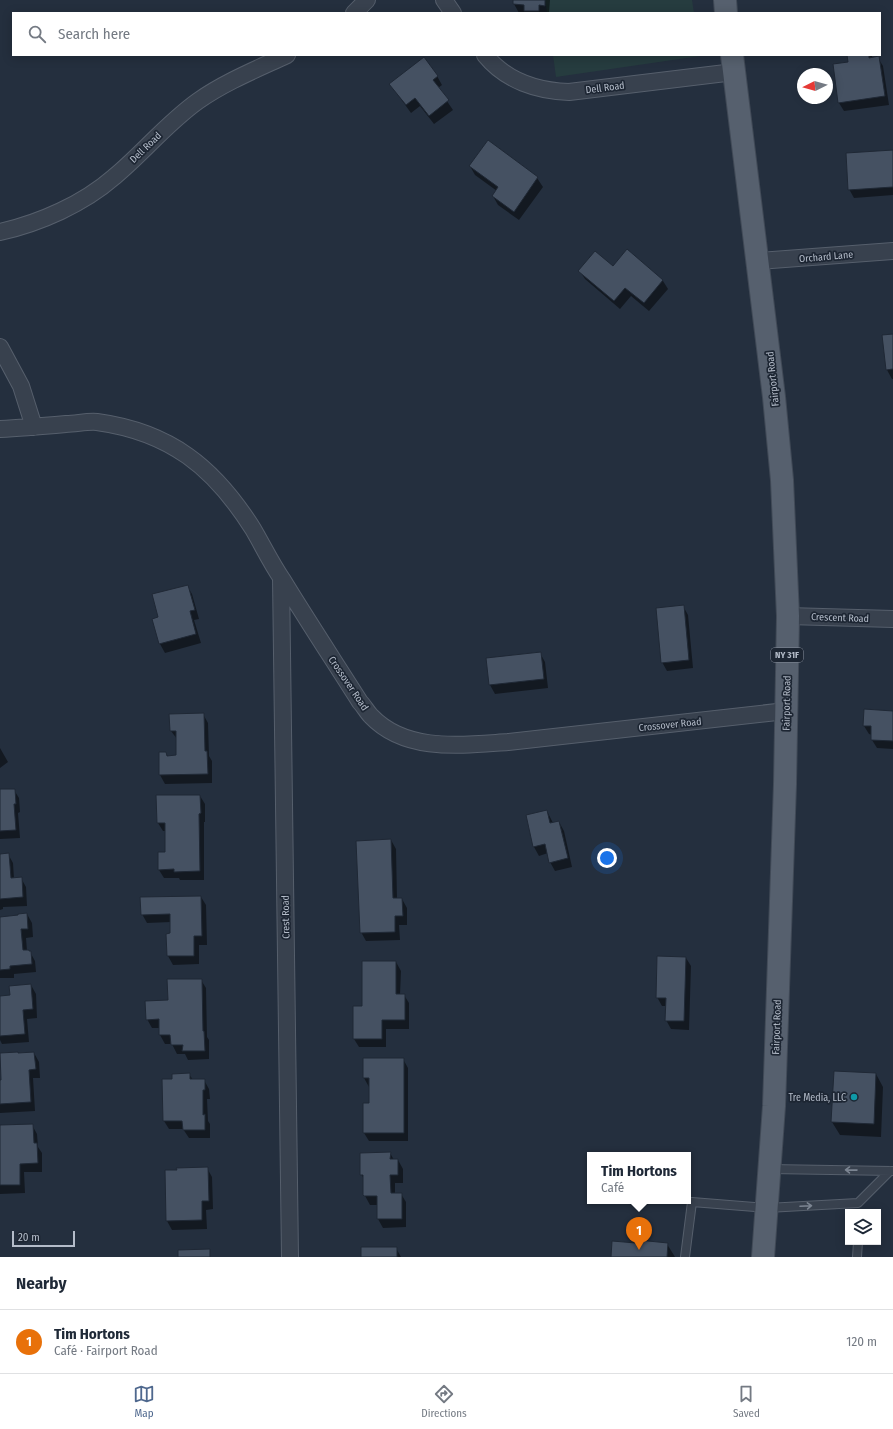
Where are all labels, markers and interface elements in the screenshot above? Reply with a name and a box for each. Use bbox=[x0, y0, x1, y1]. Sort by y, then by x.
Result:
search box bbox=[12, 12, 881, 56]
icon: search bbox=[26, 23, 48, 45]
text: Search here bbox=[58, 25, 130, 43]
north arrow bbox=[797, 68, 833, 104]
street label: Dell Road bbox=[585, 80, 625, 96]
street label: Dell Road bbox=[127, 130, 164, 166]
street label: Orchard Lane bbox=[798, 249, 854, 265]
street label: Fairport Road bbox=[764, 351, 782, 407]
street label: Crescent Road bbox=[811, 611, 869, 625]
road number: NY 31F bbox=[771, 648, 803, 662]
street label: Crossover Road bbox=[326, 654, 371, 713]
street label: Fairport Road bbox=[781, 675, 793, 731]
street label: Crossover Road bbox=[638, 716, 702, 734]
your location bbox=[597, 848, 617, 868]
street label: Crest Road bbox=[280, 895, 292, 939]
street label: Fairport Road bbox=[770, 999, 784, 1055]
place label: Tre Media, LLC bbox=[788, 1092, 846, 1104]
marker: Tre Media, LLC bbox=[849, 1092, 859, 1102]
popup bbox=[587, 1152, 691, 1204]
text: Tim Hortons bbox=[601, 1162, 677, 1180]
one-way arrow bbox=[845, 1167, 858, 1174]
text: Café bbox=[601, 1180, 624, 1195]
one-way arrow bbox=[799, 1202, 812, 1210]
map controls bbox=[845, 1209, 881, 1245]
button: layers bbox=[845, 1209, 881, 1245]
pin: 1 bbox=[626, 1217, 652, 1250]
scale bar bbox=[12, 1229, 75, 1248]
text: 20 m bbox=[18, 1231, 40, 1244]
text: Nearby bbox=[16, 1273, 67, 1294]
text: Tim Hortons bbox=[54, 1325, 130, 1343]
text: 1 bbox=[26, 1334, 32, 1349]
text: 120 m bbox=[846, 1334, 877, 1349]
text: Café · Fairport Road bbox=[54, 1343, 158, 1358]
tab: Map bbox=[133, 1383, 155, 1420]
tab: Directions bbox=[421, 1383, 467, 1420]
tab: Saved bbox=[733, 1383, 760, 1420]

